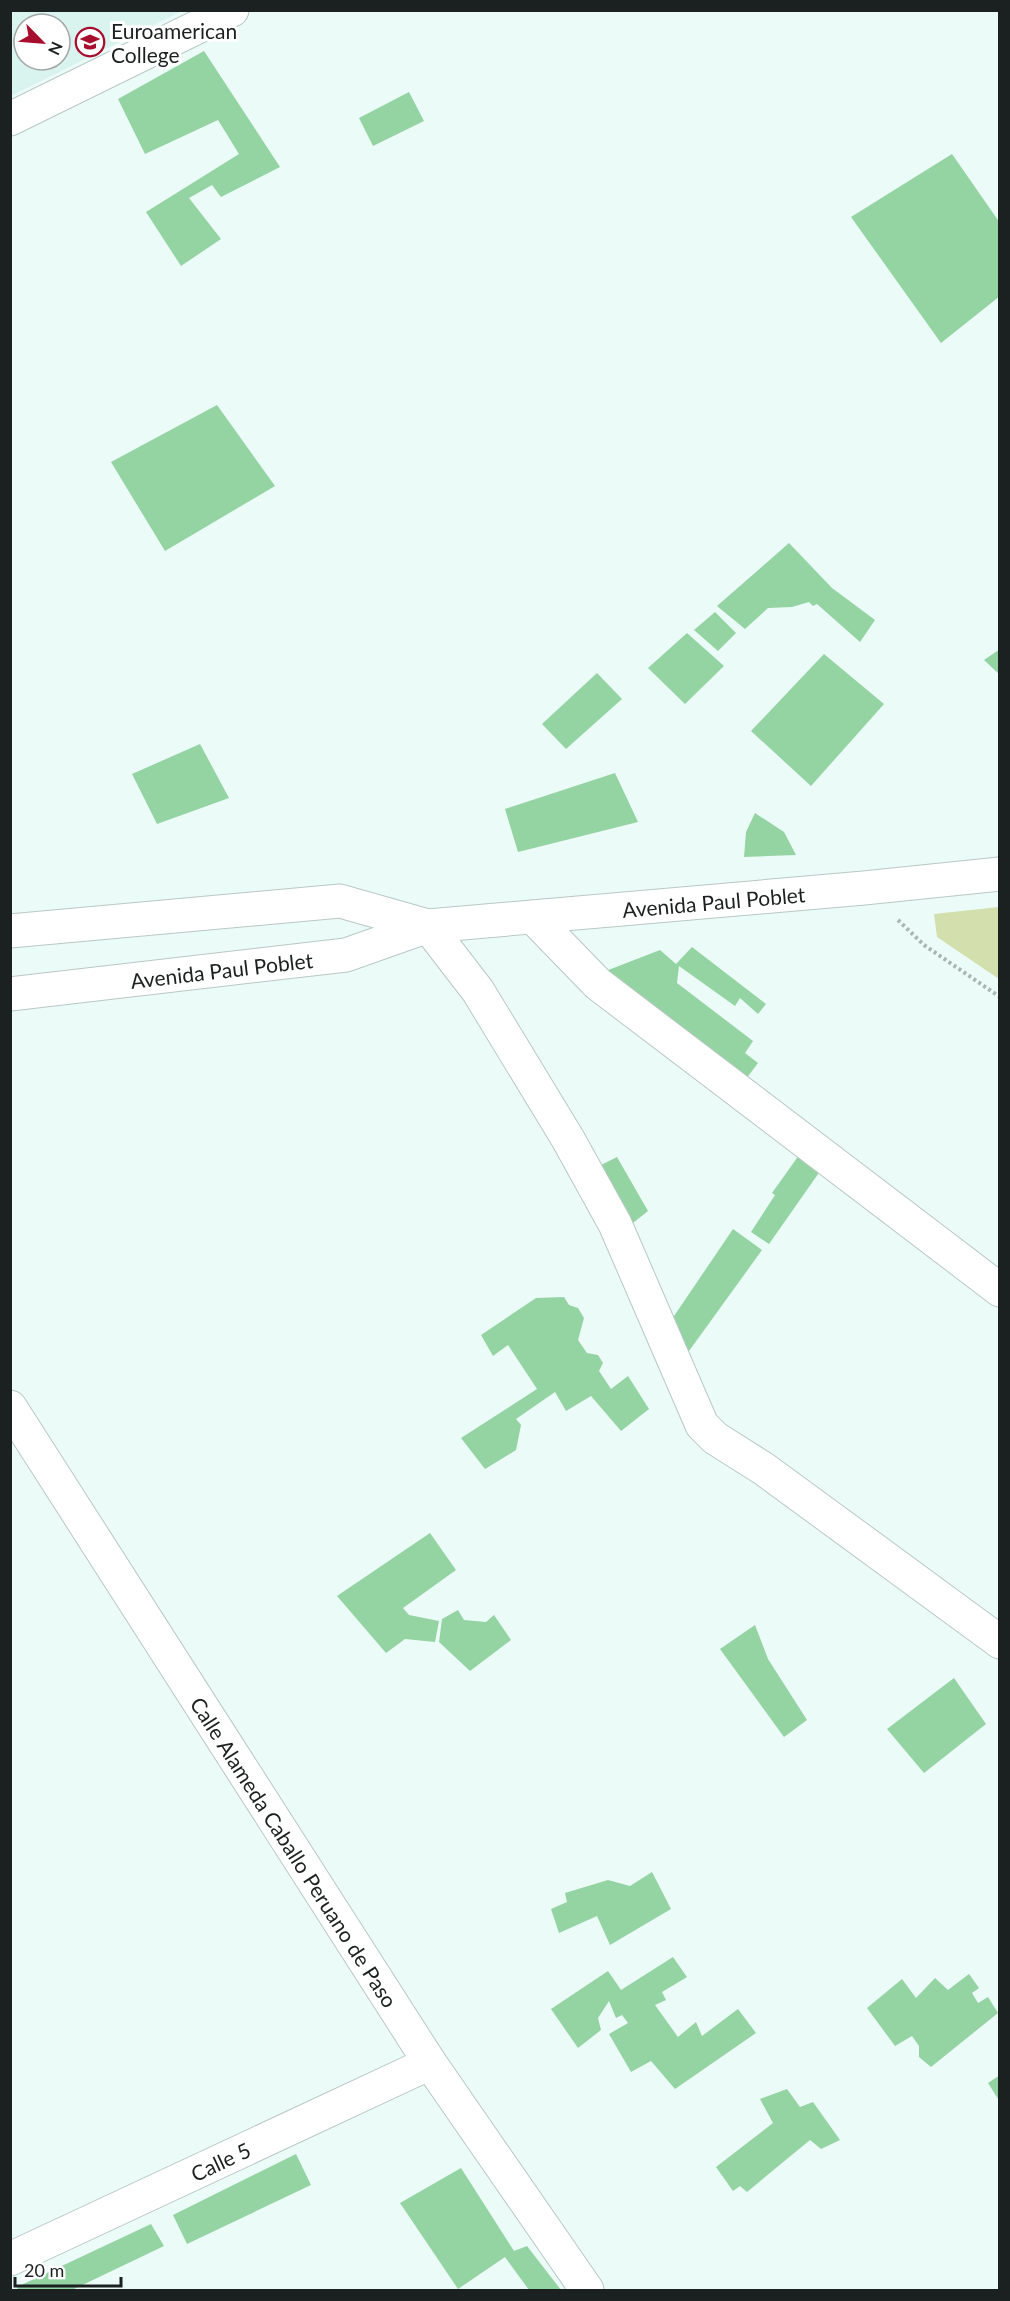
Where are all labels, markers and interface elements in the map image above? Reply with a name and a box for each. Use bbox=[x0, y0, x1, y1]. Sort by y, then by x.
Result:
north arrow bbox=[12, 12, 72, 72]
place label: Euroamerican College bbox=[111, 18, 237, 67]
school or university icon: Euroamerican College bbox=[74, 26, 106, 58]
text: N bbox=[45, 39, 67, 58]
street label: Avenida Paul Poblet bbox=[621, 881, 807, 922]
street label: Avenida Paul Poblet bbox=[129, 946, 315, 992]
street label: Calle Alameda Caballo Peruano de Paso bbox=[186, 1692, 403, 2012]
street label: Calle 5 bbox=[186, 2136, 254, 2186]
scale bar bbox=[15, 2250, 122, 2288]
text: 20 m bbox=[24, 2259, 64, 2281]

